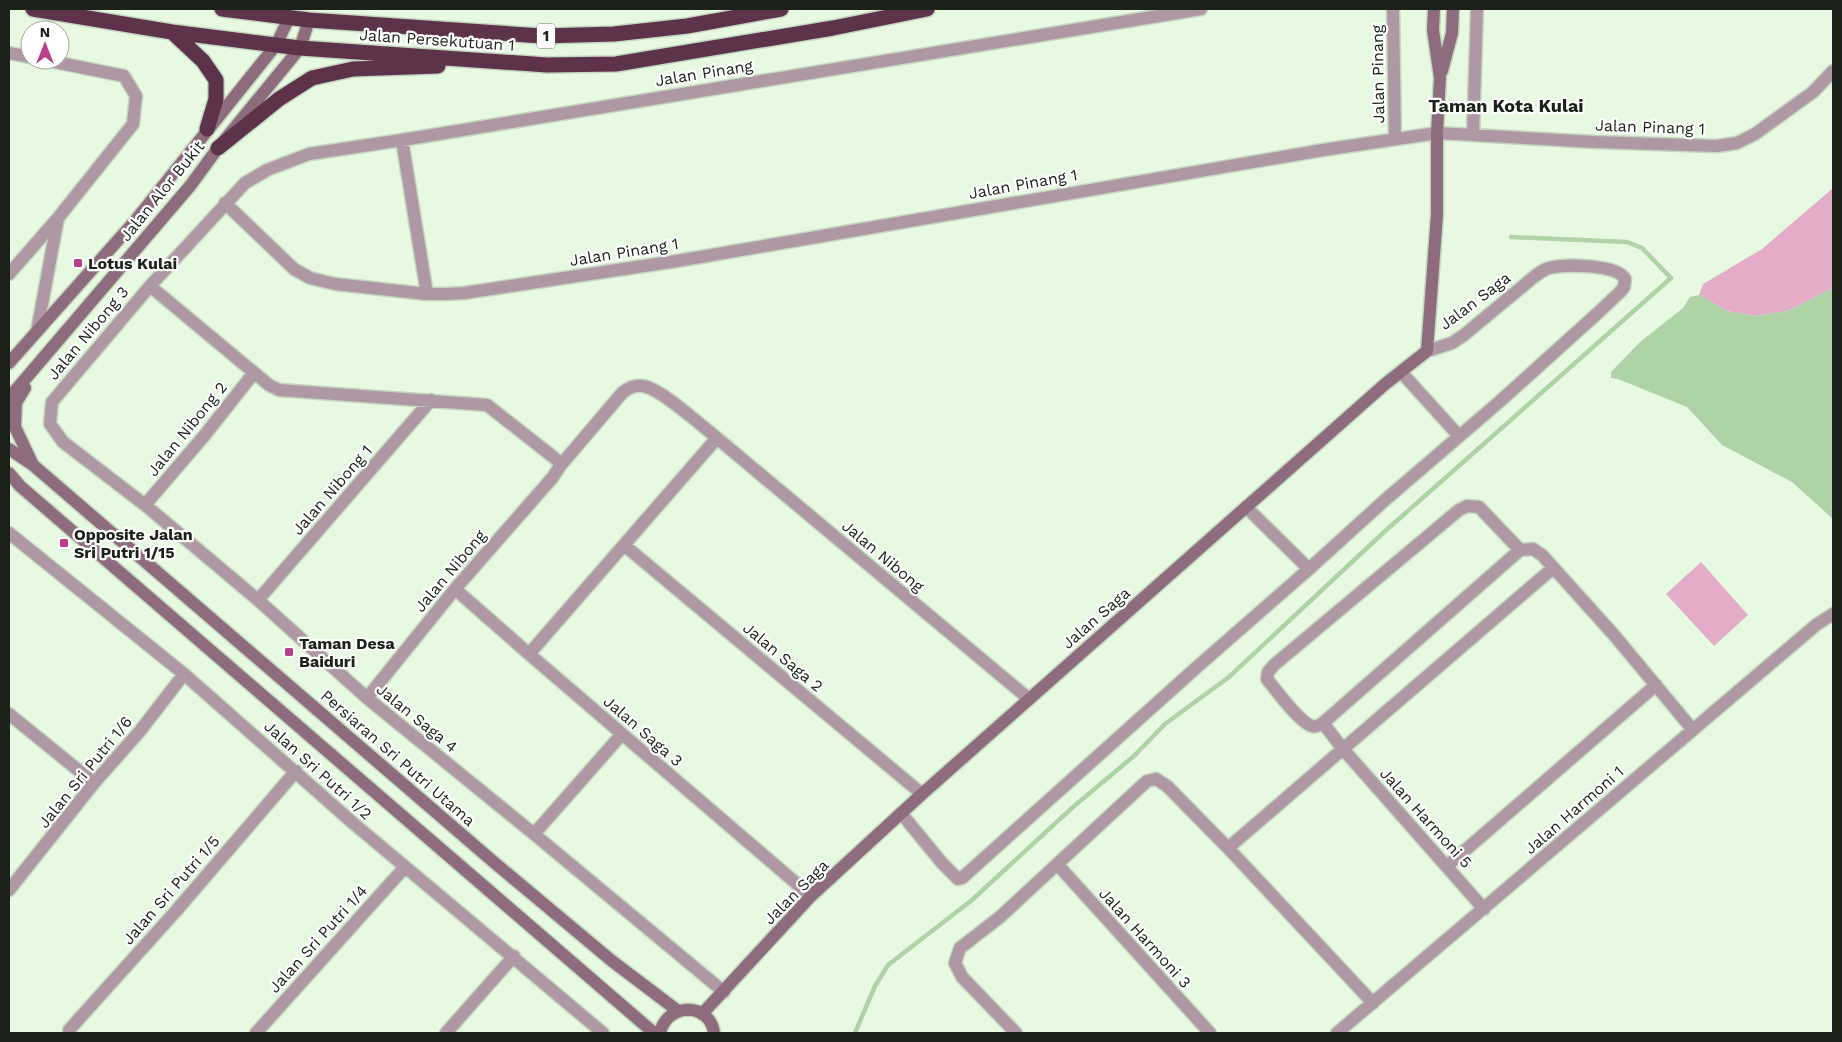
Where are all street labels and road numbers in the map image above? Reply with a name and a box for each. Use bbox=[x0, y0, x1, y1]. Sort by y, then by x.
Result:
road number: 1 bbox=[537, 24, 555, 48]
street label: Jalan Pinang bbox=[1368, 24, 1388, 123]
street label: Jalan Persekutuan 1 bbox=[359, 25, 515, 55]
street label: Jalan Pinang bbox=[654, 56, 755, 90]
street label: Jalan Pinang 1 bbox=[1595, 116, 1705, 138]
street label: Jalan Alor Bukit bbox=[116, 137, 208, 245]
street label: Jalan Pinang 1 bbox=[967, 165, 1079, 203]
street label: Jalan Pinang 1 bbox=[568, 234, 680, 270]
street label: Jalan Saga bbox=[1436, 268, 1514, 334]
street label: Jalan Nibong 3 bbox=[43, 282, 133, 384]
street label: Jalan Nibong 2 bbox=[143, 378, 231, 480]
street label: Jalan Nibong 1 bbox=[288, 441, 376, 539]
street label: Jalan Nibong bbox=[838, 516, 928, 596]
street label: Jalan Nibong bbox=[410, 526, 490, 616]
street label: Jalan Saga bbox=[1058, 583, 1134, 653]
street label: Jalan Saga 2 bbox=[739, 618, 827, 696]
street label: Jalan Saga 4 bbox=[373, 680, 462, 757]
street label: Persiaran Sri Putri Utama bbox=[317, 686, 479, 830]
street label: Jalan Saga 3 bbox=[600, 692, 686, 770]
street label: Jalan Sri Putri 1/6 bbox=[34, 712, 136, 832]
street label: Jalan Sri Putri 1/2 bbox=[260, 717, 376, 823]
street label: Jalan Harmoni 1 bbox=[1521, 762, 1627, 858]
street label: Jalan Harmoni 5 bbox=[1376, 764, 1476, 872]
street label: Jalan Sri Putri 1/5 bbox=[118, 832, 224, 948]
street label: Jalan Saga bbox=[760, 856, 832, 928]
street label: Jalan Sri Putri 1/4 bbox=[265, 881, 371, 997]
street label: Jalan Harmoni 3 bbox=[1095, 884, 1195, 992]

